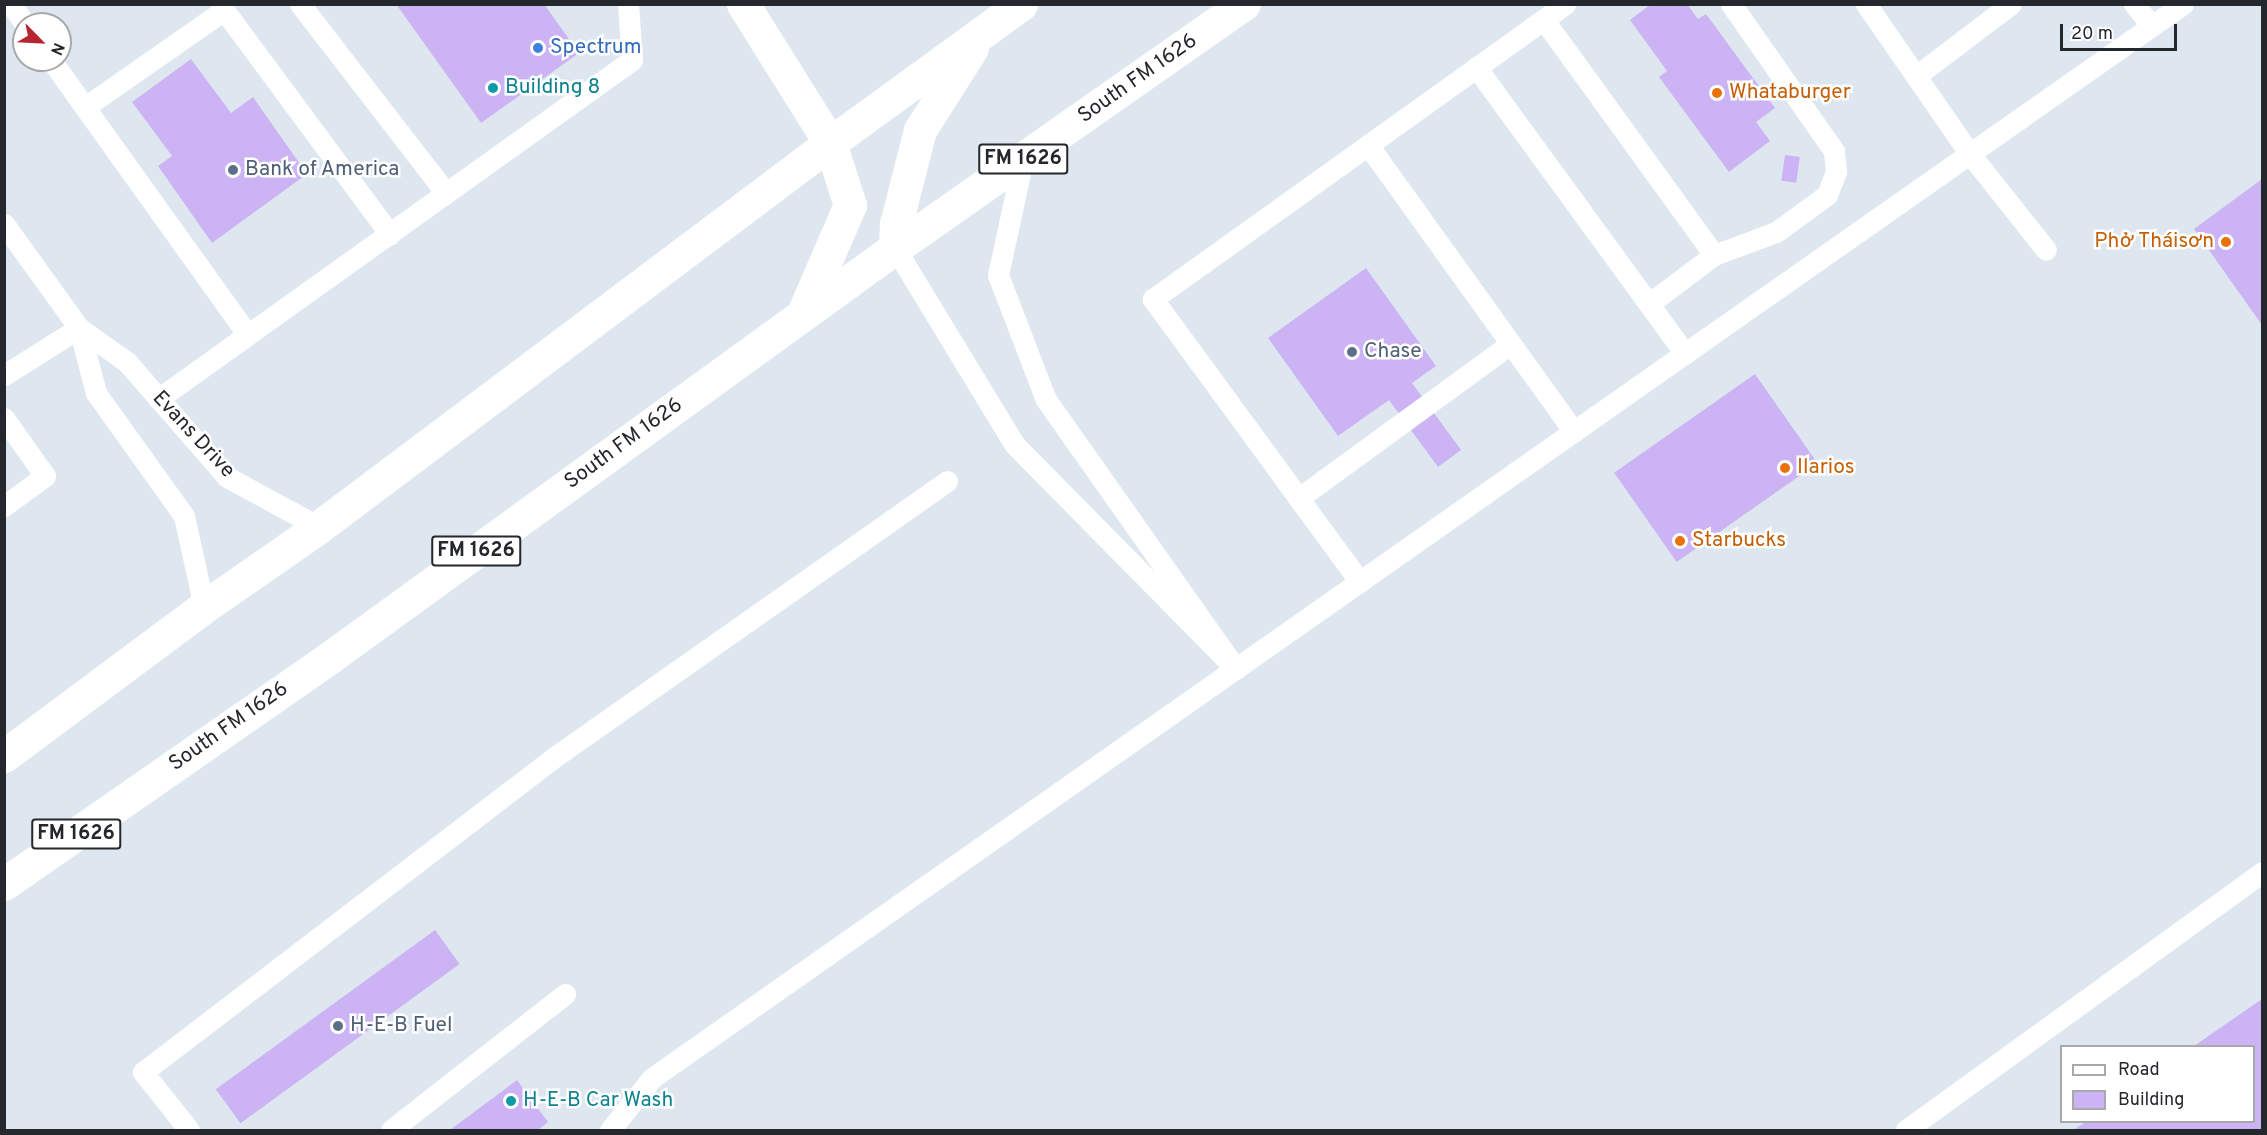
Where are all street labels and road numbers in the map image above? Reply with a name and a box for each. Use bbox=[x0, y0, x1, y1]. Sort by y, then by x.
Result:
street label: South FM 1626 bbox=[1074, 29, 1202, 129]
road number: FM 1626 bbox=[978, 142, 1068, 176]
street label: Evans Drive bbox=[146, 386, 240, 484]
street label: South FM 1626 bbox=[560, 393, 688, 495]
road number: FM 1626 bbox=[431, 534, 521, 568]
street label: South FM 1626 bbox=[165, 677, 293, 777]
road number: FM 1626 bbox=[31, 817, 121, 851]

